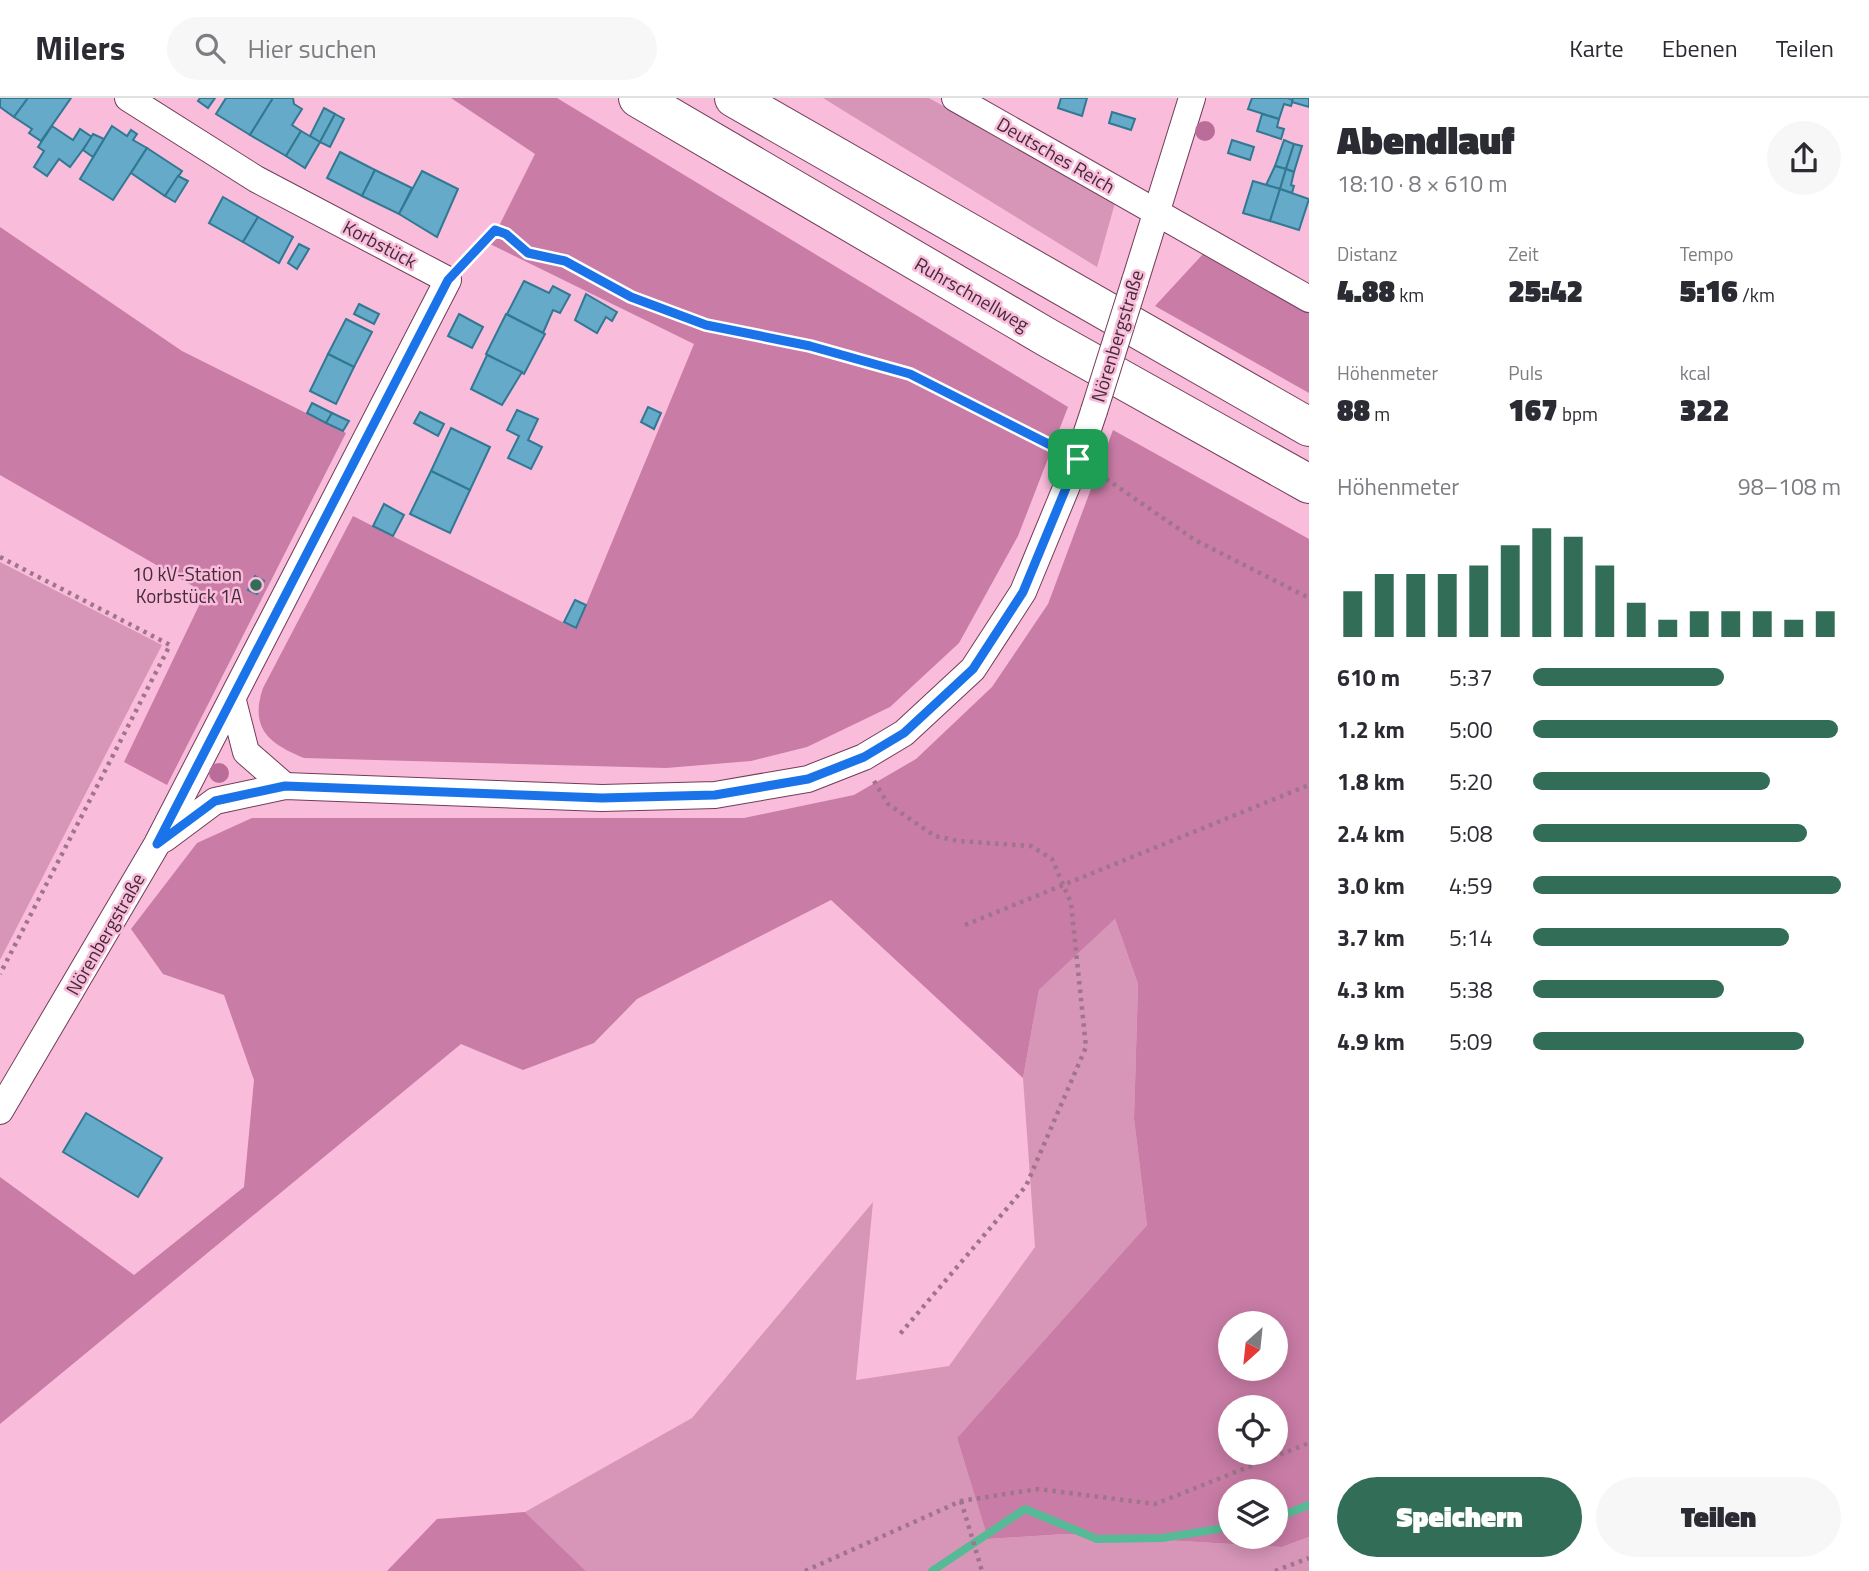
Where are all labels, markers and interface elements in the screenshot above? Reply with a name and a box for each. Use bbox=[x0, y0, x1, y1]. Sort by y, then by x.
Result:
search box bbox=[167, 17, 657, 80]
text: Milers bbox=[35, 23, 125, 73]
icon: search bbox=[191, 29, 229, 67]
text: Hier suchen bbox=[247, 29, 377, 68]
text: Karte bbox=[1569, 30, 1624, 66]
text: Ebenen bbox=[1662, 30, 1738, 66]
text: Teilen bbox=[1776, 30, 1834, 66]
street label: Deutsches Reich bbox=[992, 109, 1121, 200]
text: Abendlauf bbox=[1337, 111, 1515, 169]
button: share bbox=[1767, 121, 1841, 195]
text: 18:10 · 8 × 610 m bbox=[1337, 166, 1507, 201]
street label: Korbstück bbox=[338, 212, 422, 275]
text: Distanz bbox=[1337, 239, 1397, 268]
text: Zeit bbox=[1508, 239, 1539, 268]
text: Tempo bbox=[1680, 239, 1733, 268]
street label: Ruhrschnellweg bbox=[910, 249, 1035, 338]
street label: Nörenbergstraße bbox=[1083, 266, 1150, 406]
text: 4.88 bbox=[1337, 268, 1395, 314]
text: 25:42 bbox=[1508, 268, 1583, 314]
text: 5:16 bbox=[1680, 268, 1738, 314]
text: km bbox=[1395, 280, 1424, 309]
text: /km bbox=[1738, 280, 1775, 309]
text: Höhenmeter bbox=[1337, 358, 1438, 387]
text: Puls bbox=[1508, 358, 1543, 387]
text: kcal bbox=[1680, 358, 1711, 387]
text: 88 bbox=[1337, 387, 1370, 433]
text: 167 bbox=[1508, 387, 1558, 433]
text: 322 bbox=[1680, 387, 1729, 433]
text: m bbox=[1370, 399, 1390, 428]
text: bpm bbox=[1558, 399, 1598, 428]
pin bbox=[1048, 429, 1108, 489]
icon: arrive bbox=[1059, 440, 1097, 478]
text: Höhenmeter bbox=[1337, 469, 1459, 504]
text: 98–108 m bbox=[1738, 469, 1841, 504]
place label: 10 kV-Station Korbstück 1A bbox=[132, 559, 242, 610]
marker: 10 kV-Station Korbstück 1A bbox=[248, 577, 264, 593]
text: 610 m bbox=[1337, 660, 1400, 695]
text: 5:37 bbox=[1449, 660, 1493, 695]
text: 1.2 km bbox=[1337, 712, 1405, 747]
text: 5:00 bbox=[1449, 712, 1493, 747]
text: 1.8 km bbox=[1337, 764, 1405, 799]
text: 5:20 bbox=[1449, 764, 1493, 799]
text: 2.4 km bbox=[1337, 816, 1405, 851]
text: 5:08 bbox=[1449, 816, 1493, 851]
street label: Nörenbergstraße bbox=[58, 867, 151, 1000]
text: 3.0 km bbox=[1337, 868, 1405, 903]
text: 4:59 bbox=[1449, 868, 1493, 903]
text: 3.7 km bbox=[1337, 920, 1405, 955]
text: 5:14 bbox=[1449, 920, 1493, 955]
text: 4.3 km bbox=[1337, 972, 1405, 1007]
text: 5:38 bbox=[1449, 972, 1493, 1007]
text: 4.9 km bbox=[1337, 1024, 1405, 1059]
text: 5:09 bbox=[1449, 1024, 1493, 1059]
north arrow bbox=[1218, 1311, 1288, 1381]
map controls bbox=[1218, 1311, 1288, 1549]
button: locate bbox=[1218, 1395, 1288, 1465]
button: Speichern bbox=[1337, 1477, 1582, 1557]
button: Teilen bbox=[1596, 1477, 1841, 1557]
button: layers bbox=[1218, 1479, 1288, 1549]

